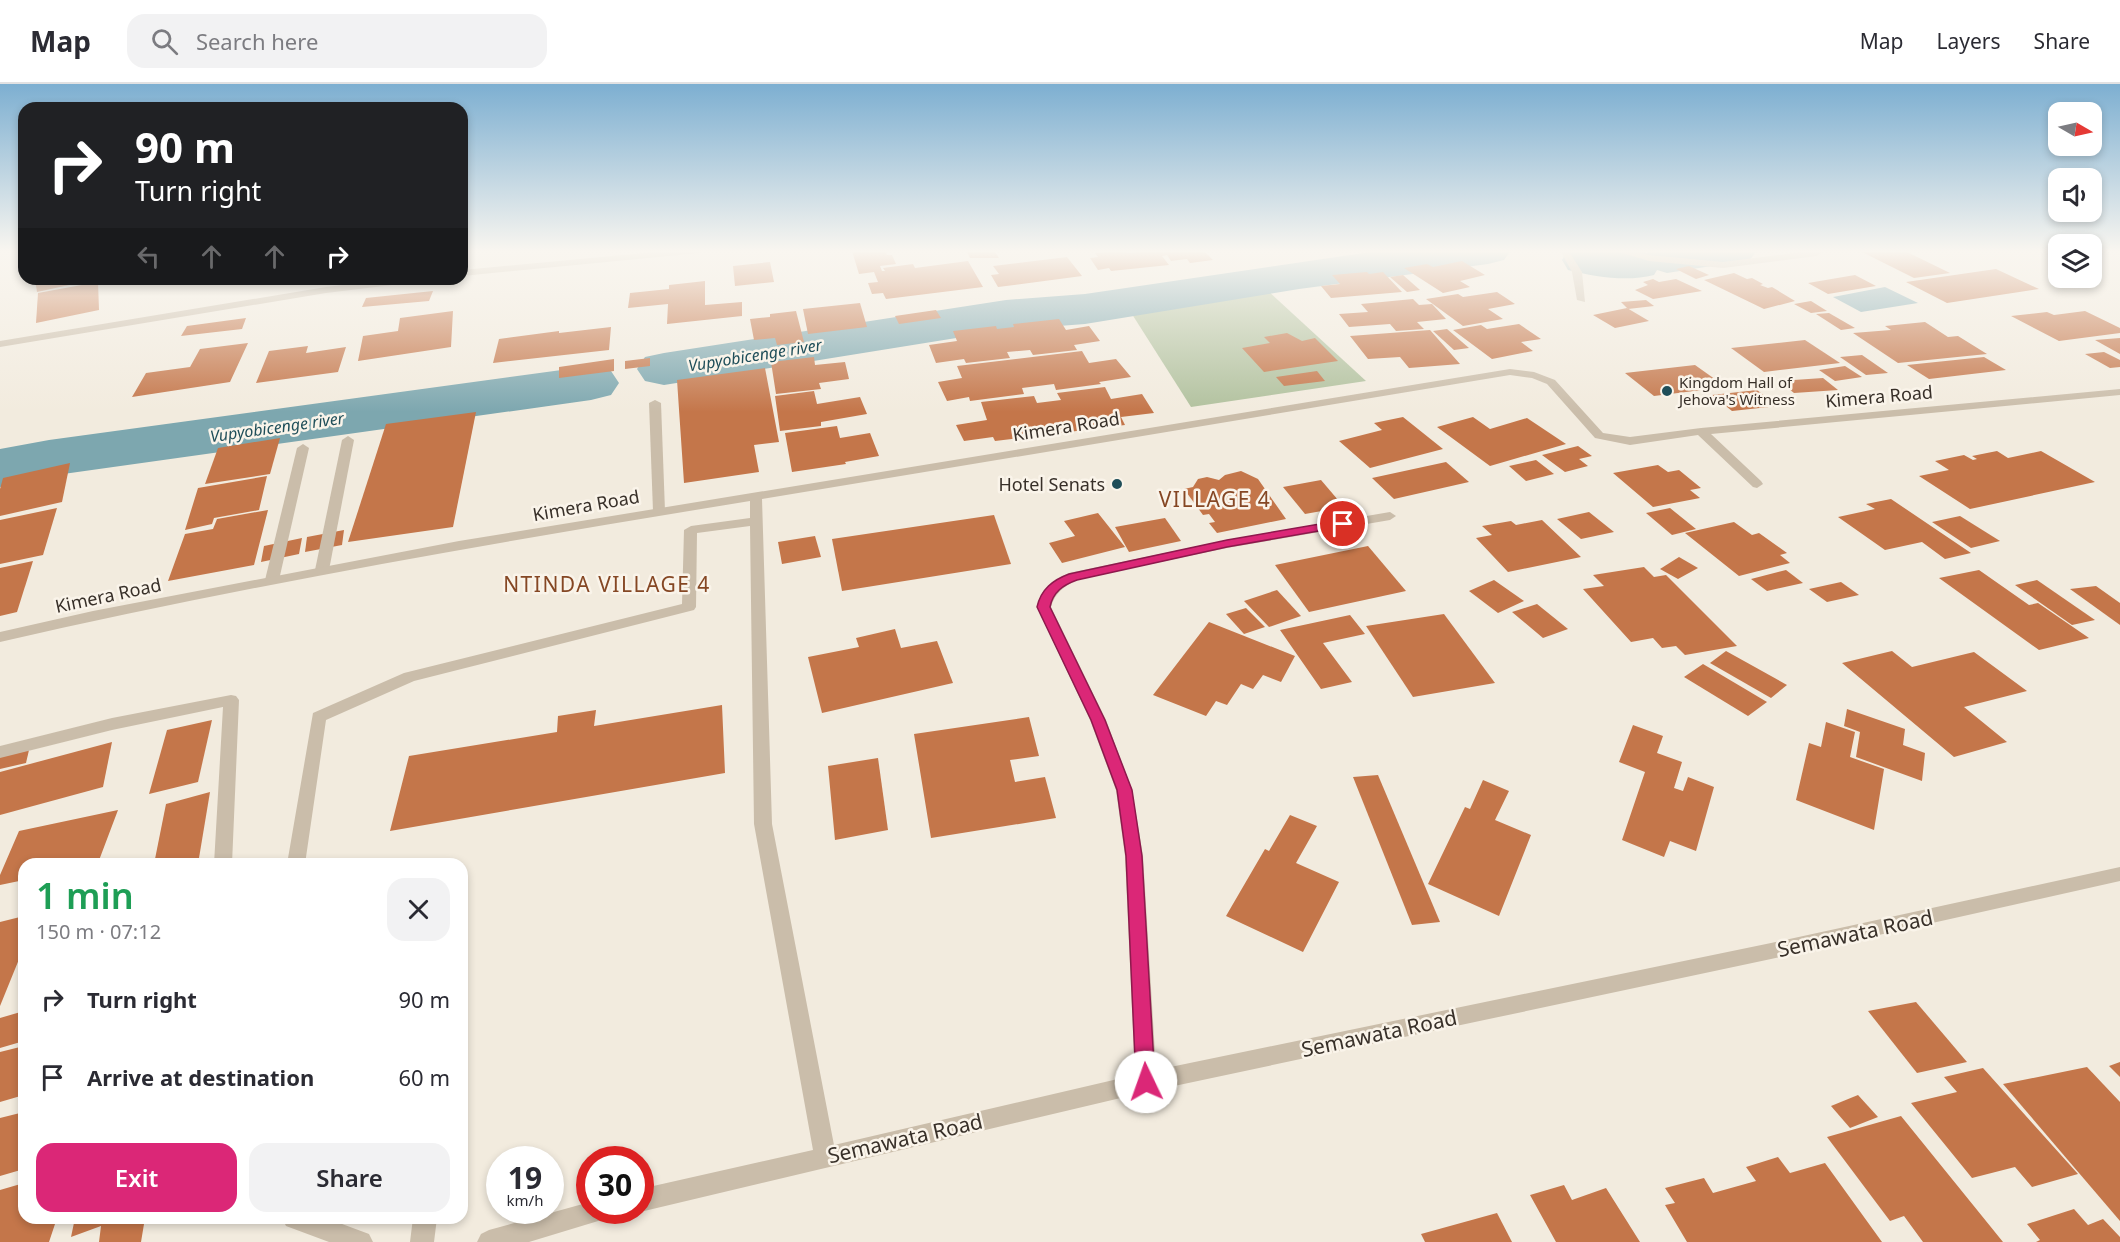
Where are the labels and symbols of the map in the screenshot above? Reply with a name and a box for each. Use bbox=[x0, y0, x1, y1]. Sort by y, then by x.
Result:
north arrow bbox=[2048, 102, 2102, 156]
water label: Vupyobicenge river bbox=[687, 333, 824, 376]
place label: Kingdom Hall of Jehova's Witness bbox=[1677, 372, 1795, 409]
street label: Kimera Road bbox=[1824, 379, 1934, 413]
marker: Kingdom Hall of Jehova's Witness bbox=[1660, 384, 1674, 398]
street label: Kimera Road bbox=[1011, 406, 1121, 446]
water label: Vupyobicenge river bbox=[209, 407, 346, 447]
place label: Hotel Senats bbox=[998, 472, 1105, 496]
marker: Hotel Senats bbox=[1110, 477, 1124, 491]
street label: Kimera Road bbox=[531, 484, 641, 526]
district label: VILLAGE 4 bbox=[1159, 485, 1271, 513]
pin bbox=[1317, 498, 1368, 549]
district label: NTINDA VILLAGE 4 bbox=[503, 570, 711, 598]
street label: Kimera Road bbox=[53, 572, 163, 618]
street label: Semawata Road bbox=[1775, 903, 1935, 963]
street label: Semawata Road bbox=[1299, 1003, 1459, 1063]
position arrow bbox=[1114, 1050, 1178, 1114]
street label: Semawata Road bbox=[825, 1107, 985, 1169]
speed limit sign: 30 bbox=[576, 1146, 654, 1224]

